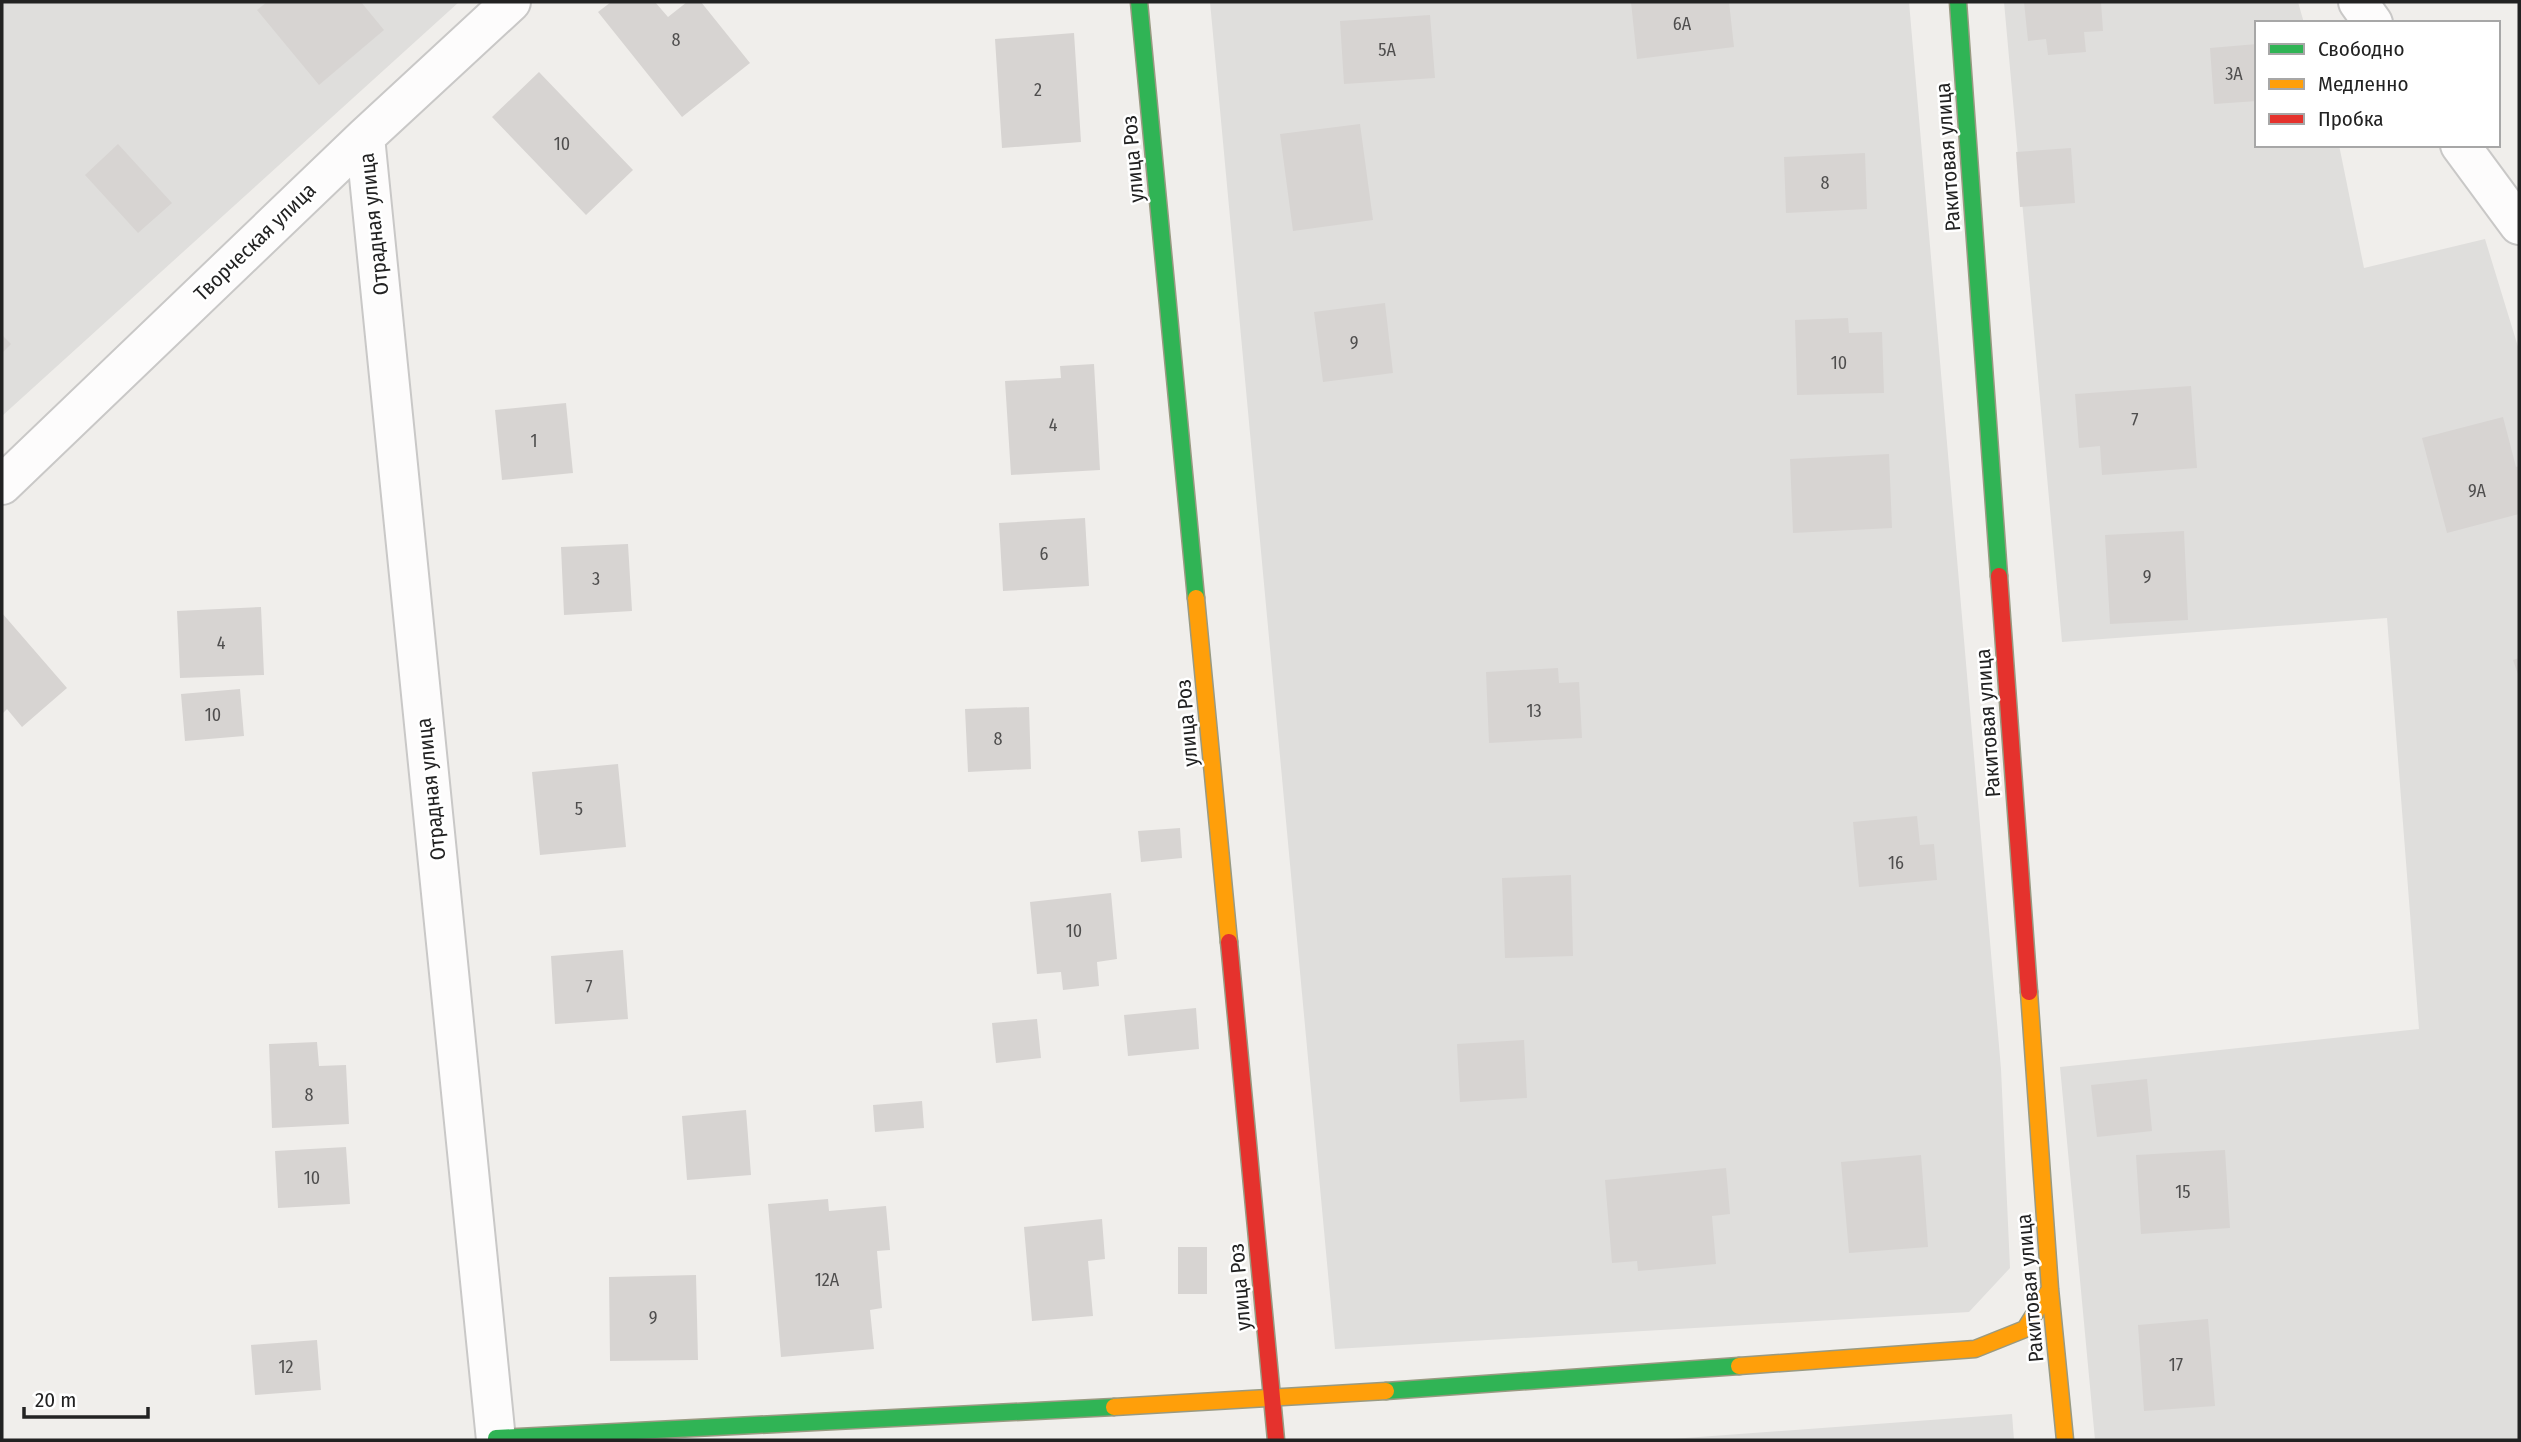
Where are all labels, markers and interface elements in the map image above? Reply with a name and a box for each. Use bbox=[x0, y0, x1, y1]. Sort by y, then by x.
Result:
house number: 6А bbox=[1673, 13, 1692, 35]
legend bbox=[2255, 21, 2500, 147]
house number: 8 bbox=[672, 29, 681, 51]
text: Свободно bbox=[2318, 36, 2404, 62]
house number: 5А bbox=[1378, 39, 1396, 61]
house number: 3А bbox=[2225, 63, 2243, 85]
text: Медленно bbox=[2318, 71, 2408, 97]
house number: 2 bbox=[1034, 79, 1042, 101]
street label: Ракитовая улица bbox=[1930, 82, 1966, 232]
text: Пробка bbox=[2318, 106, 2384, 132]
street label: улица Роз bbox=[1116, 114, 1150, 204]
house number: 10 bbox=[554, 133, 570, 155]
street label: Отрадная улица bbox=[354, 152, 394, 296]
house number: 8 bbox=[1821, 172, 1830, 194]
street label: Творческая улица bbox=[189, 177, 321, 307]
house number: 9 bbox=[1350, 332, 1358, 354]
house number: 10 bbox=[1831, 352, 1847, 374]
house number: 7 bbox=[2131, 409, 2139, 431]
house number: 4 bbox=[1049, 414, 1058, 436]
house number: 1 bbox=[530, 430, 538, 452]
house number: 9А bbox=[2468, 480, 2487, 502]
house number: 6 bbox=[1040, 543, 1049, 565]
house number: 9 bbox=[2143, 566, 2151, 588]
house number: 3 bbox=[592, 568, 600, 590]
house number: 4 bbox=[217, 632, 226, 654]
street label: Ракитовая улица bbox=[1970, 648, 2006, 798]
street label: улица Роз bbox=[1170, 678, 1204, 768]
house number: 13 bbox=[1526, 700, 1542, 722]
house number: 10 bbox=[205, 704, 221, 726]
street label: Отрадная улица bbox=[411, 717, 451, 861]
house number: 8 bbox=[994, 728, 1003, 750]
house number: 5 bbox=[575, 798, 583, 820]
house number: 16 bbox=[1888, 852, 1904, 874]
house number: 10 bbox=[1066, 920, 1082, 942]
house number: 7 bbox=[585, 976, 593, 998]
house number: 8 bbox=[305, 1084, 314, 1106]
house number: 10 bbox=[304, 1167, 320, 1189]
house number: 15 bbox=[2175, 1181, 2191, 1203]
street label: Ракитовая улица bbox=[2011, 1213, 2049, 1363]
street label: улица Роз bbox=[1223, 1242, 1257, 1332]
house number: 12А bbox=[815, 1269, 840, 1291]
house number: 9 bbox=[649, 1307, 657, 1329]
house number: 17 bbox=[2169, 1354, 2183, 1376]
house number: 12 bbox=[279, 1356, 294, 1378]
scale bar bbox=[24, 1376, 149, 1420]
text: 20 m bbox=[35, 1387, 76, 1413]

